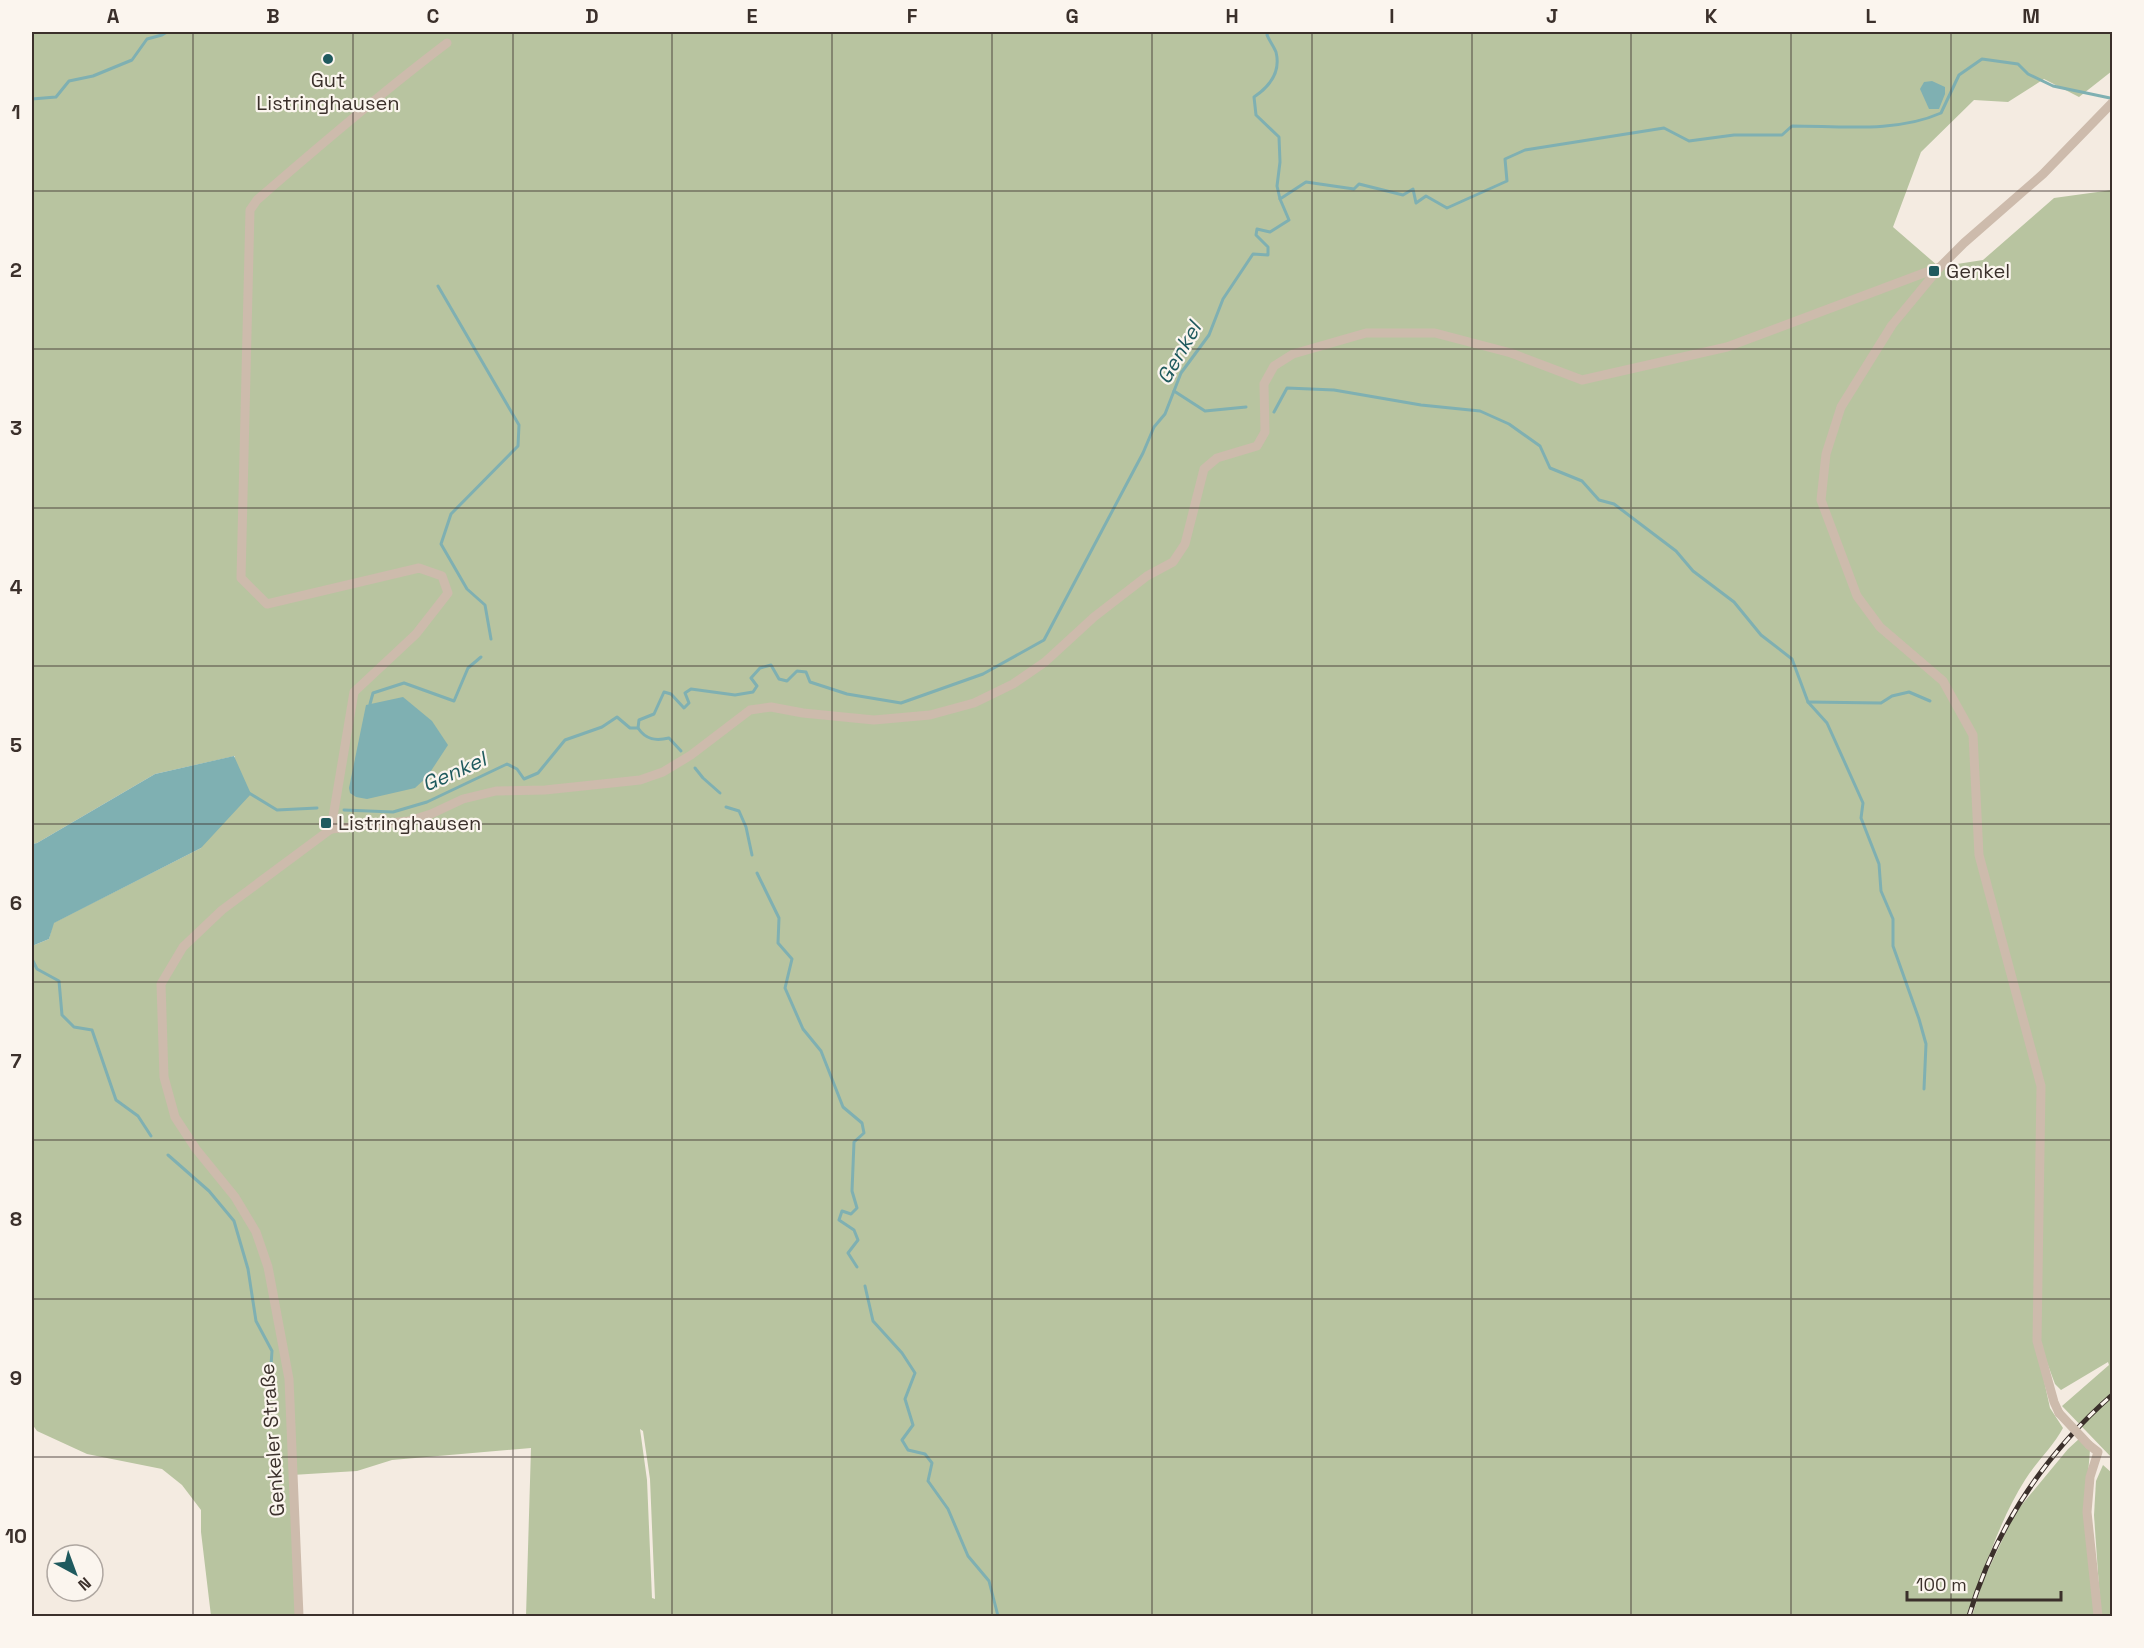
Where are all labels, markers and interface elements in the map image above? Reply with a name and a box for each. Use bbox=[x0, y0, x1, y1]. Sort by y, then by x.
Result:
text: A bbox=[107, 3, 120, 29]
text: B bbox=[266, 3, 280, 29]
text: C bbox=[427, 3, 440, 29]
text: D bbox=[585, 3, 599, 29]
text: E bbox=[746, 3, 758, 29]
text: F bbox=[907, 3, 918, 29]
text: G bbox=[1065, 3, 1079, 29]
text: H bbox=[1225, 3, 1239, 29]
text: I bbox=[1389, 3, 1395, 29]
text: J bbox=[1546, 3, 1558, 29]
text: K bbox=[1705, 3, 1718, 29]
text: L bbox=[1866, 3, 1877, 29]
text: M bbox=[2022, 3, 2040, 29]
marker: Gut Listringhausen bbox=[321, 52, 335, 66]
place label: Gut Listringhausen bbox=[256, 67, 400, 116]
text: 1 bbox=[11, 99, 21, 125]
text: 2 bbox=[10, 257, 22, 283]
place label: Genkel bbox=[1946, 258, 2010, 284]
marker: Genkel bbox=[1927, 264, 1941, 278]
water label: Genkel bbox=[1150, 314, 1209, 389]
text: 3 bbox=[10, 415, 22, 441]
text: 4 bbox=[10, 574, 23, 600]
text: 5 bbox=[10, 732, 22, 758]
water label: Genkel bbox=[417, 744, 493, 798]
place label: Listringhausen bbox=[338, 810, 481, 836]
marker: Listringhausen bbox=[319, 816, 333, 830]
text: 6 bbox=[10, 890, 22, 916]
text: 7 bbox=[10, 1048, 22, 1074]
text: 8 bbox=[10, 1206, 22, 1232]
street label: Genkeler Straße bbox=[254, 1363, 290, 1517]
text: 9 bbox=[10, 1365, 22, 1391]
text: 10 bbox=[5, 1523, 27, 1549]
north arrow bbox=[45, 1543, 105, 1603]
scale bar bbox=[1907, 1564, 2062, 1602]
text: N bbox=[74, 1572, 95, 1595]
text: 100 m bbox=[1916, 1573, 1967, 1596]

